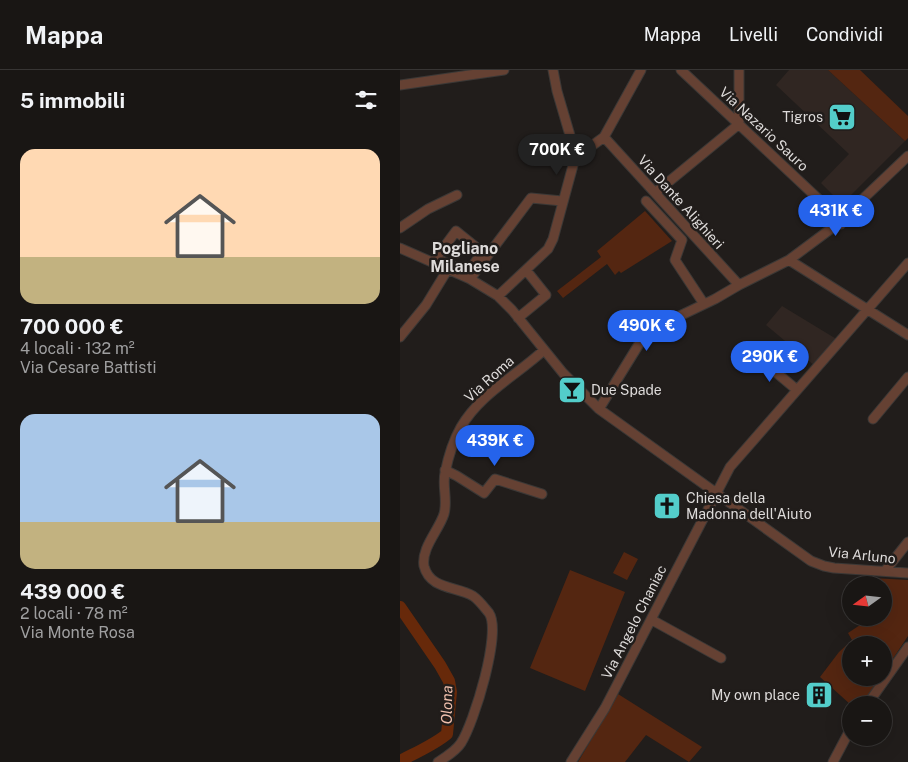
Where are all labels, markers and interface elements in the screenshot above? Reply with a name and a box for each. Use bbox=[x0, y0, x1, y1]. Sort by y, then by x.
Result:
text: Mappa bbox=[25, 21, 103, 49]
text: Mappa bbox=[644, 24, 701, 45]
text: Livelli bbox=[729, 24, 778, 45]
text: Condividi bbox=[806, 24, 883, 45]
street label: Via Nazario Sauro bbox=[716, 84, 812, 174]
icon: filters bbox=[352, 86, 380, 114]
text: 5 immobili bbox=[20, 88, 125, 113]
supermarket icon: Tigros bbox=[827, 102, 857, 132]
place label: Tigros bbox=[782, 109, 823, 125]
pin: 700K € bbox=[516, 134, 598, 176]
text: 700K € bbox=[529, 140, 585, 159]
street label: Via Dante Alighieri bbox=[635, 152, 727, 252]
icon: home bbox=[155, 181, 245, 271]
pin: 431K € bbox=[795, 194, 877, 237]
text: 431K € bbox=[809, 201, 863, 220]
district label: Pogliano Milanese bbox=[430, 239, 500, 276]
pin: 490K € bbox=[606, 310, 688, 352]
text: 700 000 € bbox=[20, 314, 124, 339]
text: 490K € bbox=[619, 316, 675, 335]
text: 4 locali · 132 m² bbox=[20, 339, 135, 358]
pin: 290K € bbox=[729, 340, 811, 383]
text: 290K € bbox=[742, 347, 798, 366]
street label: Via Roma bbox=[461, 353, 517, 405]
text: Via Cesare Battisti bbox=[20, 358, 156, 377]
bar icon: Due Spade bbox=[557, 375, 587, 405]
place label: Due Spade bbox=[591, 382, 662, 398]
pin: 439K € bbox=[454, 424, 536, 467]
text: 439K € bbox=[466, 431, 524, 450]
icon: home bbox=[155, 446, 245, 536]
place label: Chiesa della Madonna dell'Aiuto bbox=[686, 490, 812, 522]
church icon: Chiesa della Madonna dell'Aiuto bbox=[652, 491, 682, 521]
street label: Via Arluno bbox=[828, 544, 897, 567]
street label: Via Angelo Chaniac bbox=[598, 562, 670, 682]
north arrow bbox=[842, 576, 892, 626]
map controls bbox=[842, 576, 892, 746]
text: 439 000 € bbox=[20, 579, 125, 604]
text: 2 locali · 78 m² bbox=[20, 604, 128, 623]
text: Via Monte Rosa bbox=[20, 623, 135, 642]
button: + bbox=[842, 636, 892, 686]
building icon: My own place bbox=[804, 680, 834, 710]
water label: Olona bbox=[438, 685, 455, 725]
place label: My own place bbox=[711, 687, 800, 703]
button: − bbox=[842, 696, 892, 746]

